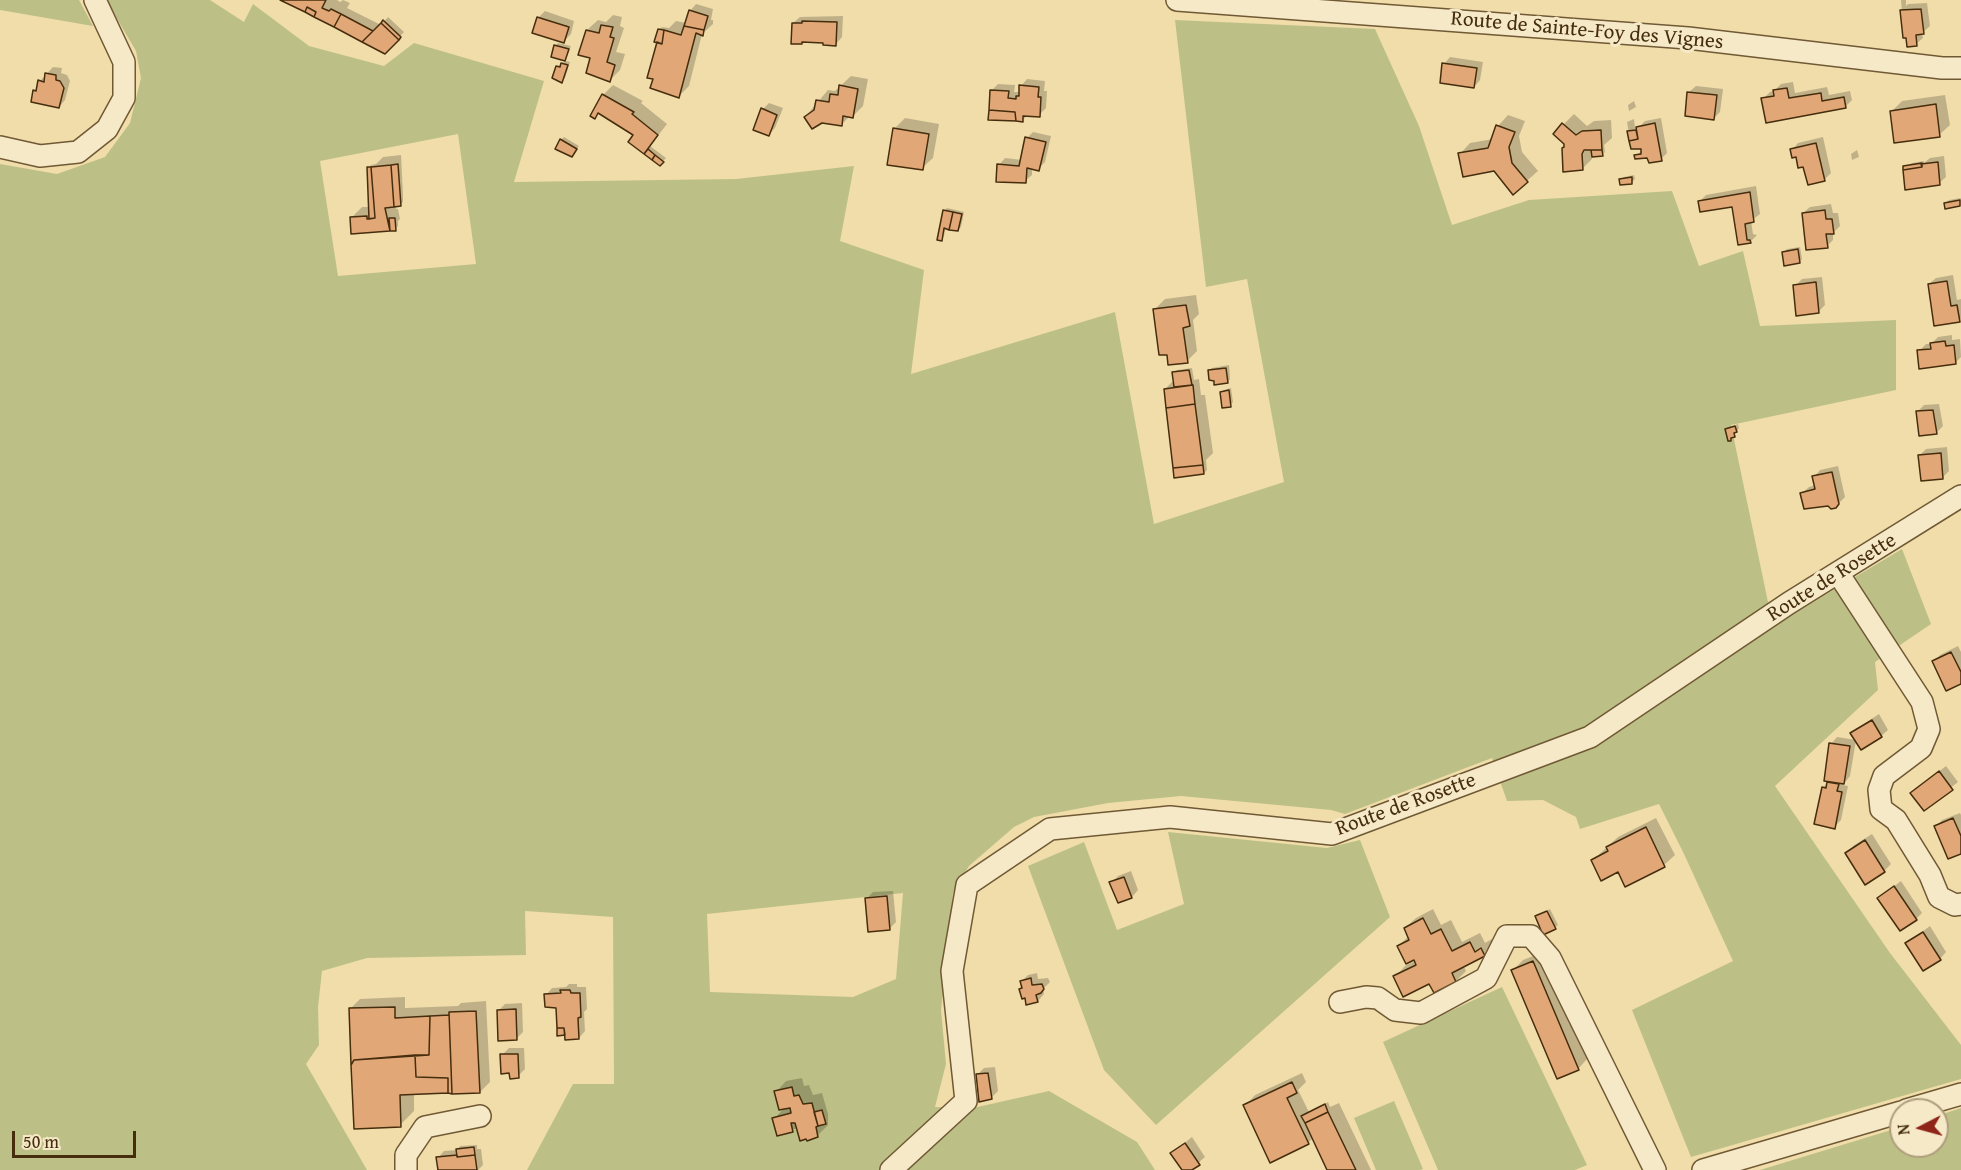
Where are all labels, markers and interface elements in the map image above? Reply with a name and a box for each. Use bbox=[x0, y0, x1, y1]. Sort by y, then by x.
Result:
street label: Route de Sainte-Foy des Vignes bbox=[1450, 7, 1724, 55]
street label: Route de Rosette bbox=[1763, 528, 1901, 628]
street label: Route de Rosette bbox=[1332, 768, 1480, 842]
north arrow bbox=[1889, 1098, 1949, 1158]
scale bar bbox=[15, 1119, 140, 1157]
text: N bbox=[1891, 1123, 1916, 1136]
text: 50 m bbox=[23, 1128, 59, 1155]

